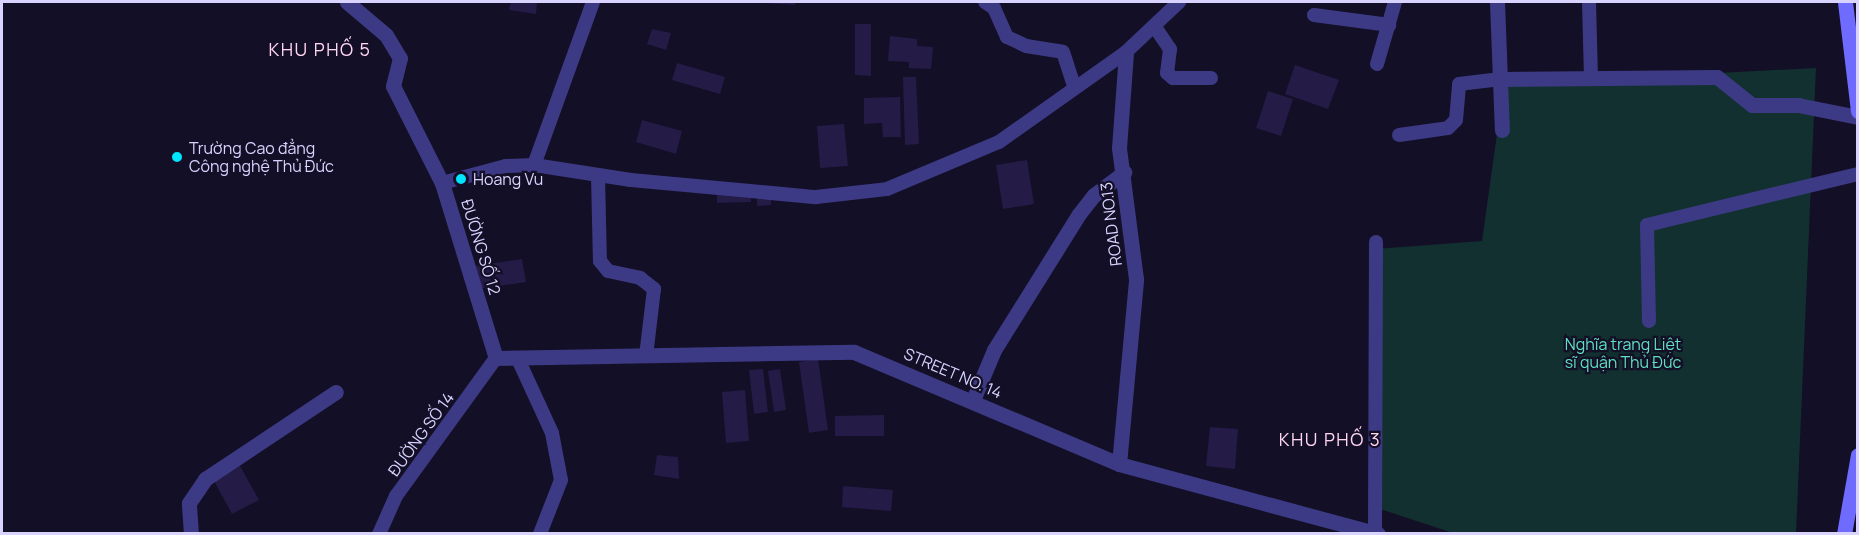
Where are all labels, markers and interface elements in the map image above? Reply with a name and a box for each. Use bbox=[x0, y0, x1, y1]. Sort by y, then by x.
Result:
district label: KHU PHỐ 5 bbox=[269, 38, 371, 60]
place label: Trường Cao đẳng Công nghệ Thủ Đức bbox=[189, 138, 334, 176]
marker: Trường Cao đẳng Công nghệ Thủ Đức bbox=[170, 150, 184, 164]
place label: Hoang Vu bbox=[473, 169, 543, 189]
marker: Hoang Vu bbox=[454, 172, 468, 186]
street label: ROAD NO.13 bbox=[1096, 181, 1126, 267]
street label: ĐƯỜNG SỐ 12 bbox=[457, 197, 505, 297]
park label: Nghĩa trang Liệt sĩ quận Thủ Đức bbox=[1565, 334, 1681, 372]
street label: STREET NO. 14 bbox=[901, 344, 1005, 402]
street label: ĐƯỜNG SỐ 14 bbox=[384, 388, 458, 480]
district label: KHU PHỐ 3 bbox=[1279, 428, 1381, 450]

